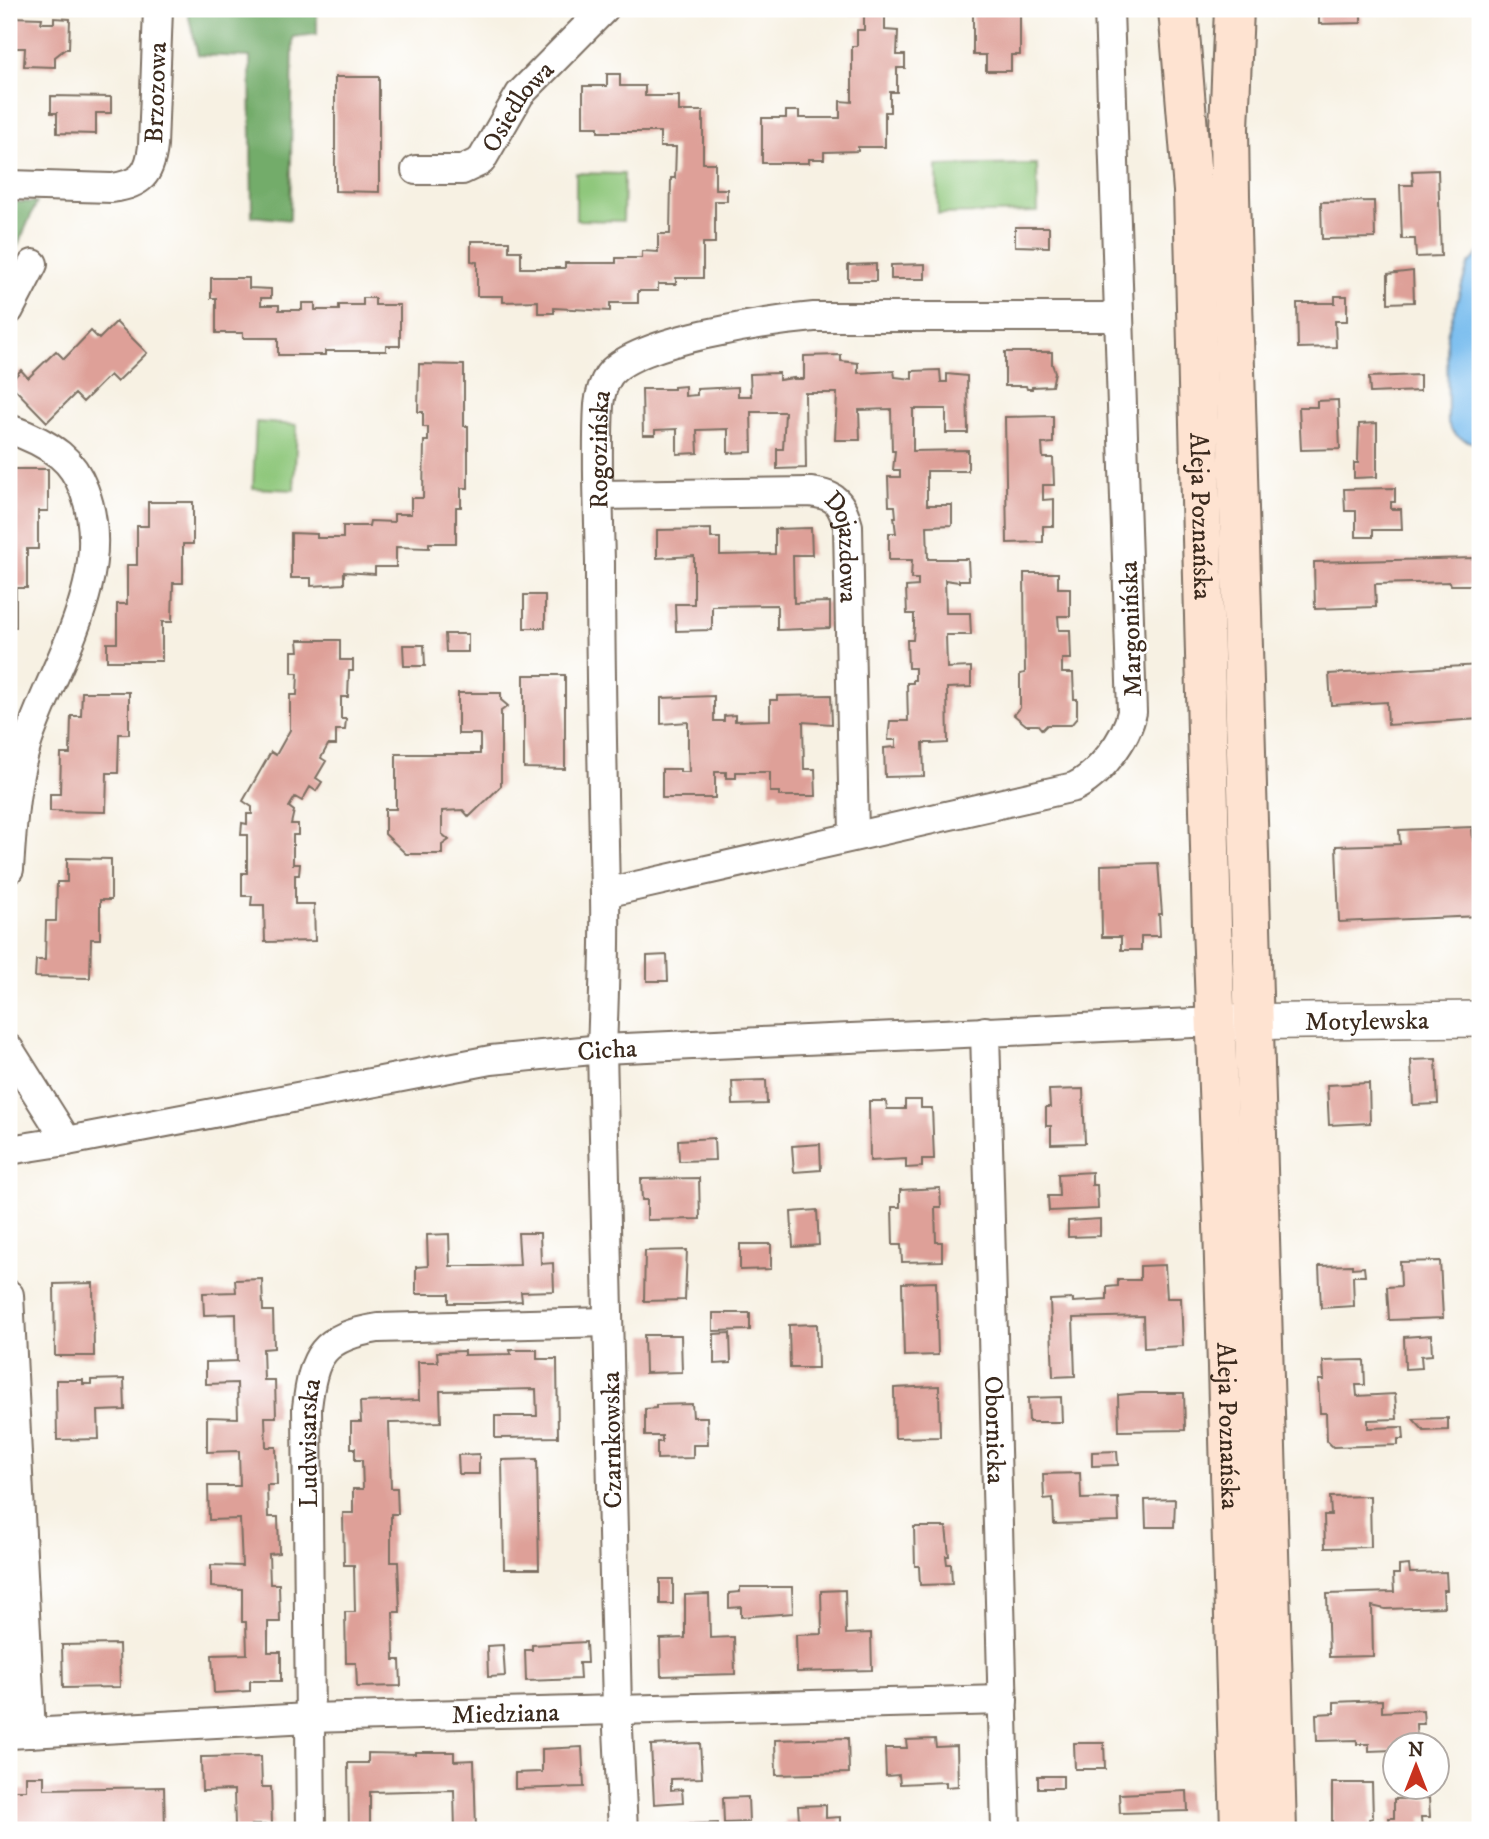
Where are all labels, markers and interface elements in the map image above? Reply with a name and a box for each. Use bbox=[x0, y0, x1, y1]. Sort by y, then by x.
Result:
street label: Brzozowa bbox=[138, 41, 175, 144]
street label: Osiedlowa bbox=[475, 54, 562, 159]
street label: Rogozińska bbox=[583, 387, 619, 510]
street label: Aleja Poznańska bbox=[1181, 432, 1219, 600]
street label: Dojazdowa bbox=[817, 484, 864, 603]
street label: Margonińska bbox=[1113, 560, 1150, 698]
street label: Motylewska bbox=[1305, 1005, 1429, 1039]
street label: Cicha bbox=[576, 1032, 638, 1069]
street label: Aleja Poznańska bbox=[1208, 1342, 1246, 1510]
street label: Czarnkowska bbox=[595, 1371, 630, 1509]
street label: Ludwisarska bbox=[292, 1375, 329, 1508]
street label: Obornicka bbox=[976, 1375, 1012, 1484]
street label: Miedziana bbox=[451, 1697, 560, 1732]
north arrow bbox=[1380, 1730, 1450, 1800]
text: N bbox=[1408, 1739, 1424, 1762]

